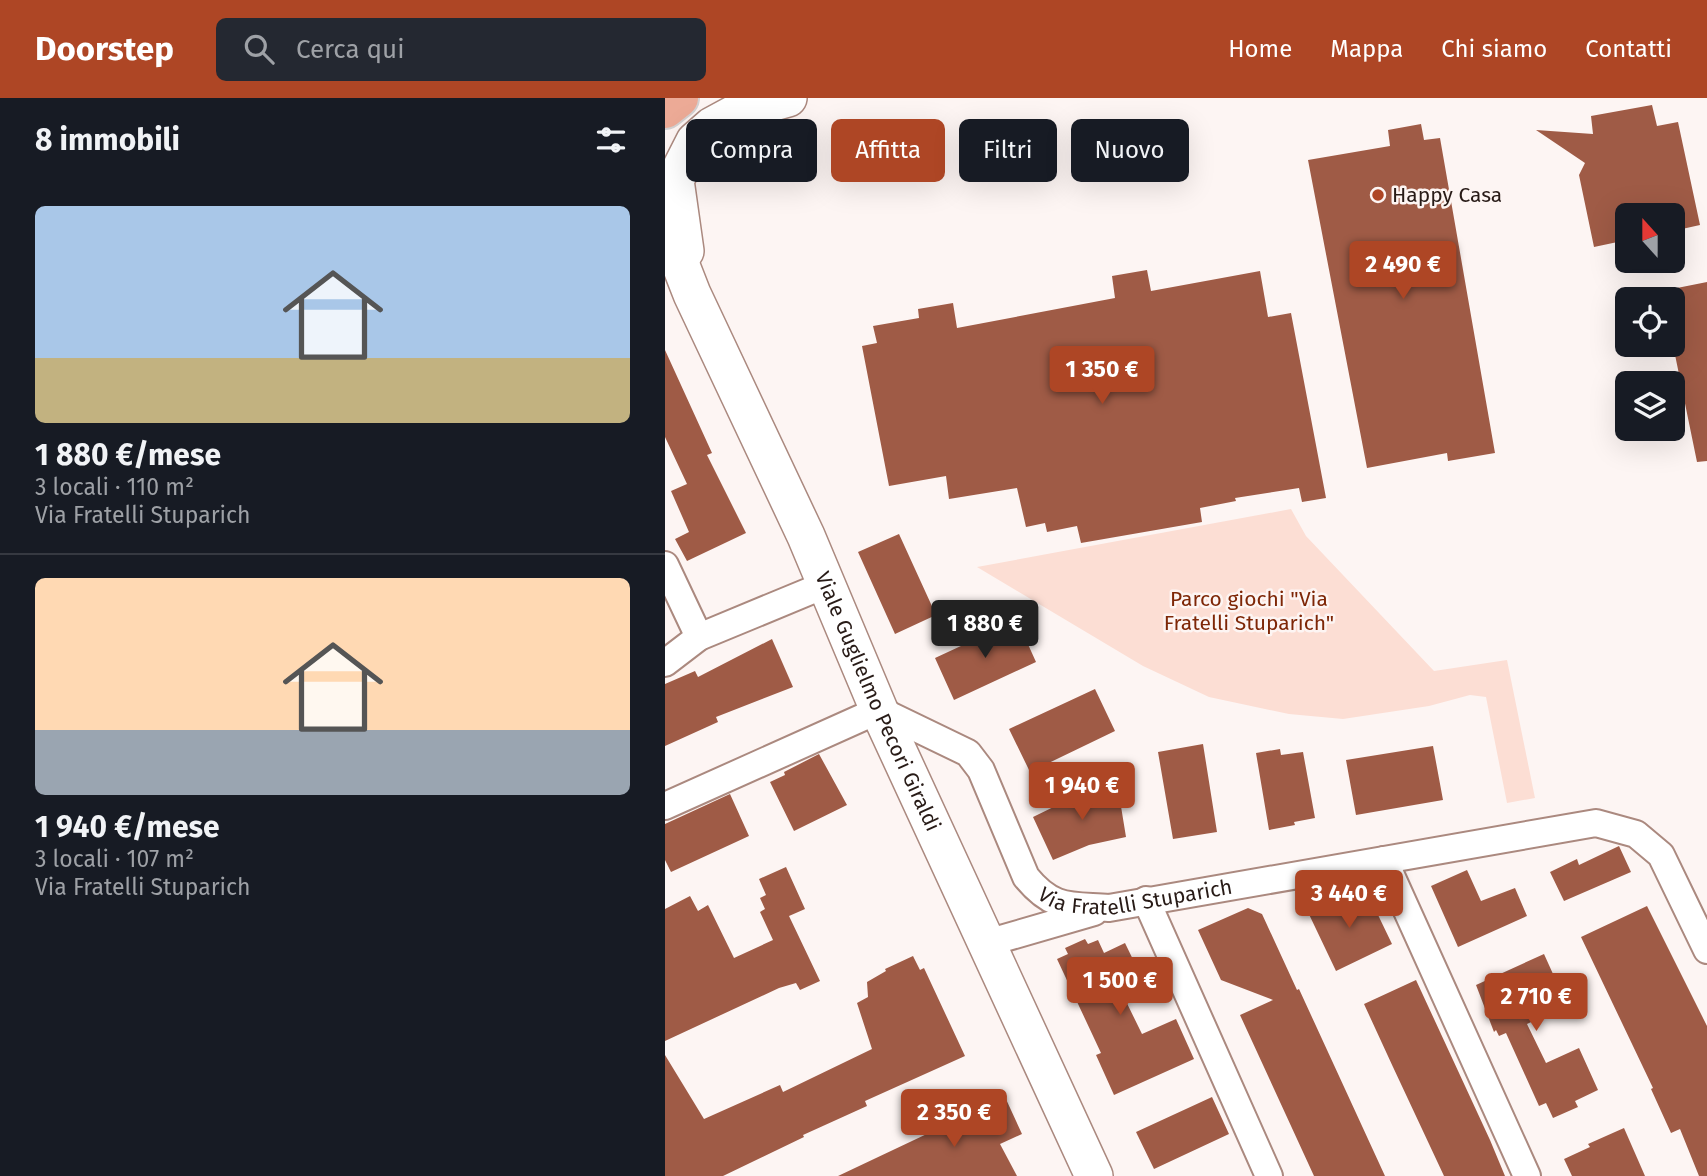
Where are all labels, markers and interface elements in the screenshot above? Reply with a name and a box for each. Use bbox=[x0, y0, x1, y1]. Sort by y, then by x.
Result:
search box bbox=[216, 18, 706, 81]
text: Doorstep bbox=[35, 29, 174, 69]
icon: search bbox=[240, 30, 278, 68]
text: Cerca qui bbox=[296, 34, 405, 65]
text: Home bbox=[1228, 35, 1292, 63]
text: Mappa bbox=[1330, 35, 1403, 63]
text: Chi siamo bbox=[1441, 35, 1547, 63]
text: Contatti bbox=[1585, 35, 1672, 63]
chip: Compra bbox=[686, 119, 817, 182]
chip: Affitta bbox=[831, 119, 945, 182]
chip: Filtri bbox=[959, 119, 1057, 182]
chip: Nuovo bbox=[1071, 119, 1189, 182]
icon: filters bbox=[592, 121, 630, 159]
text: 8 immobili bbox=[35, 122, 180, 158]
place label: Happy Casa bbox=[1392, 182, 1502, 208]
marker: Happy Casa bbox=[1370, 187, 1386, 203]
north arrow bbox=[1615, 203, 1685, 273]
map controls bbox=[1615, 203, 1685, 441]
pin: 2 490 € bbox=[1338, 242, 1468, 301]
text: 2 490 € bbox=[1365, 250, 1441, 278]
icon: home bbox=[270, 252, 396, 378]
button: locate bbox=[1615, 287, 1685, 357]
pin: 1 350 € bbox=[1037, 346, 1167, 406]
text: 1 350 € bbox=[1066, 355, 1138, 383]
button: layers bbox=[1615, 371, 1685, 441]
text: 1 880 €/mese bbox=[35, 437, 221, 473]
text: 3 locali · 110 m² bbox=[35, 473, 194, 501]
text: Via Fratelli Stuparich bbox=[35, 501, 251, 529]
street label: Viale Guglielmo Pecori Giraldi bbox=[809, 568, 946, 835]
park label: Parco giochi "Via Fratelli Stuparich" bbox=[1164, 586, 1334, 636]
pin: 1 880 € bbox=[920, 601, 1050, 660]
text: 1 880 € bbox=[947, 609, 1023, 637]
icon: home bbox=[270, 624, 396, 750]
pin: 1 940 € bbox=[1017, 762, 1147, 822]
text: 1 940 € bbox=[1045, 771, 1119, 799]
text: 1 940 €/mese bbox=[35, 809, 220, 845]
text: 3 locali · 107 m² bbox=[35, 845, 194, 873]
pin: 3 440 € bbox=[1284, 870, 1414, 930]
text: Via Fratelli Stuparich bbox=[35, 873, 251, 901]
street label: Via Fratelli Stuparich bbox=[1033, 874, 1234, 921]
text: 3 440 € bbox=[1311, 879, 1387, 907]
pin: 1 500 € bbox=[1055, 958, 1185, 1017]
text: 1 500 € bbox=[1083, 966, 1157, 994]
pin: 2 710 € bbox=[1471, 974, 1601, 1033]
text: 2 710 € bbox=[1501, 982, 1571, 1010]
pin: 2 350 € bbox=[889, 1090, 1019, 1149]
text: 2 350 € bbox=[917, 1098, 991, 1126]

